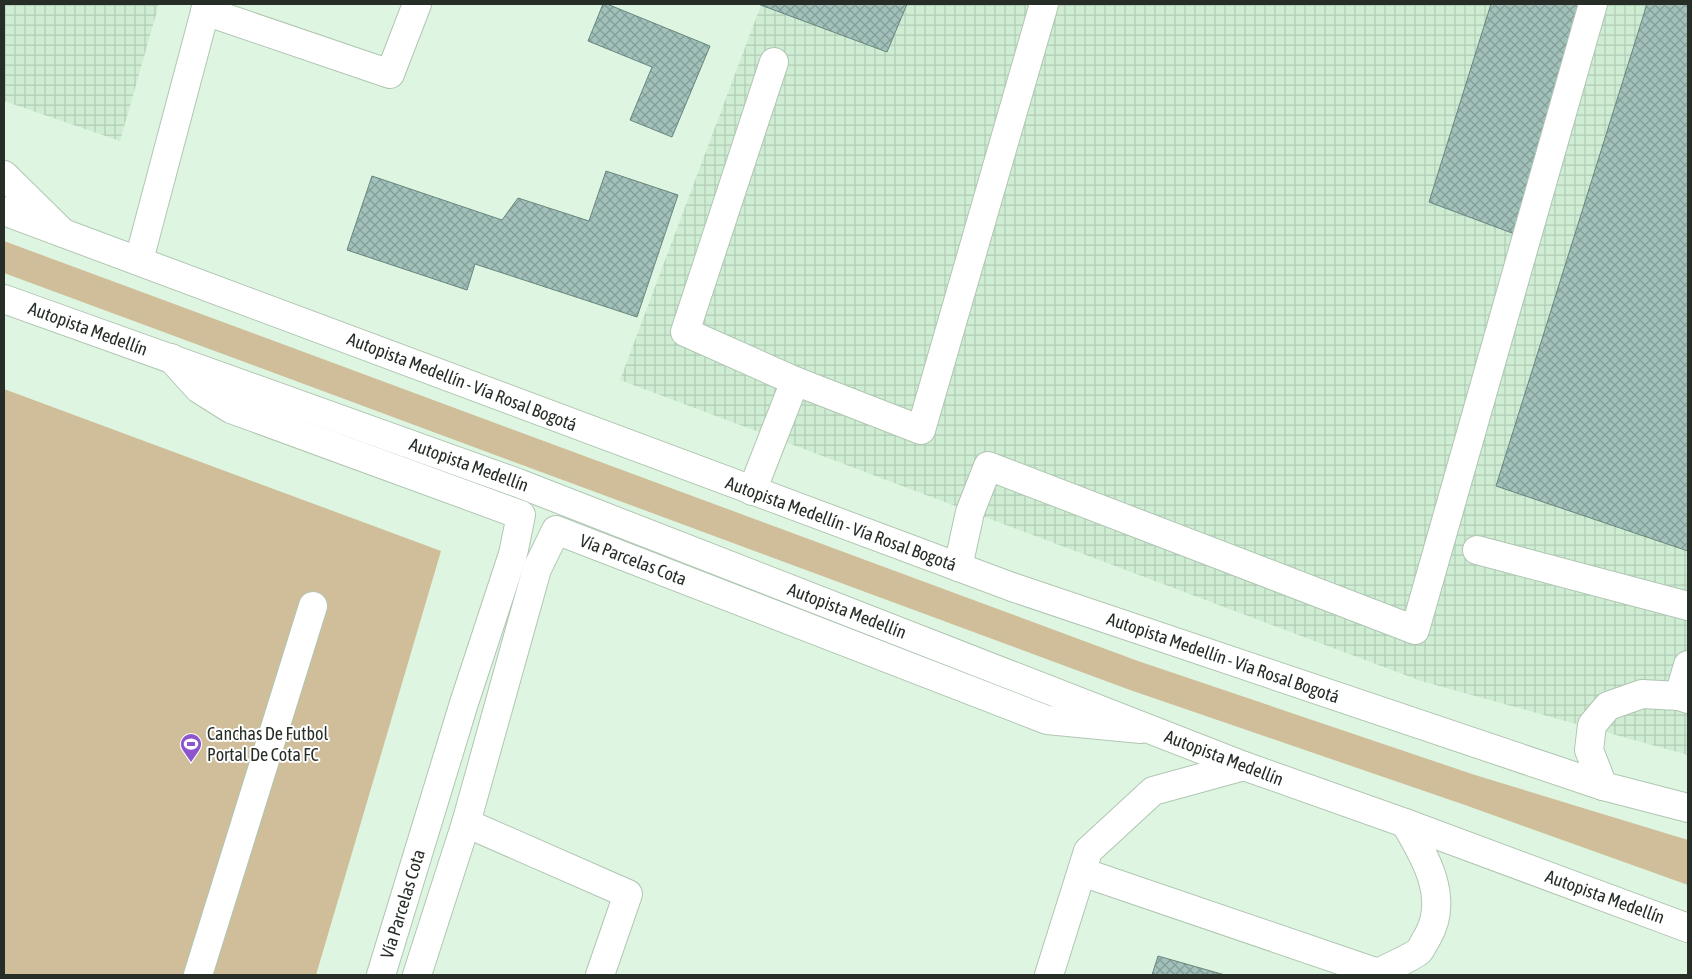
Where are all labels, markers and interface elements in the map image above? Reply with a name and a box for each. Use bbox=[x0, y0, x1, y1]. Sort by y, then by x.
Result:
street label: Autopista Medellín bbox=[26, 297, 151, 360]
street label: Autopista Medellín - Vía Rosal Bogotá bbox=[344, 328, 580, 435]
street label: Autopista Medellín bbox=[407, 433, 532, 496]
street label: Autopista Medellín - Vía Rosal Bogotá bbox=[723, 472, 960, 575]
street label: Vía Parcelas Cota bbox=[577, 530, 690, 590]
street label: Autopista Medellín bbox=[785, 578, 909, 643]
street label: Autopista Medellín - Vía Rosal Bogotá bbox=[1104, 608, 1342, 707]
place label: Canchas De Futbol Portal De Cota FC bbox=[207, 723, 328, 765]
street label: Autopista Medellín bbox=[1162, 725, 1286, 790]
sports icon: Canchas De Futbol Portal De Cota FC bbox=[179, 732, 203, 763]
street label: Vía Parcelas Cota bbox=[376, 847, 429, 961]
street label: Autopista Medellín bbox=[1543, 865, 1668, 928]

